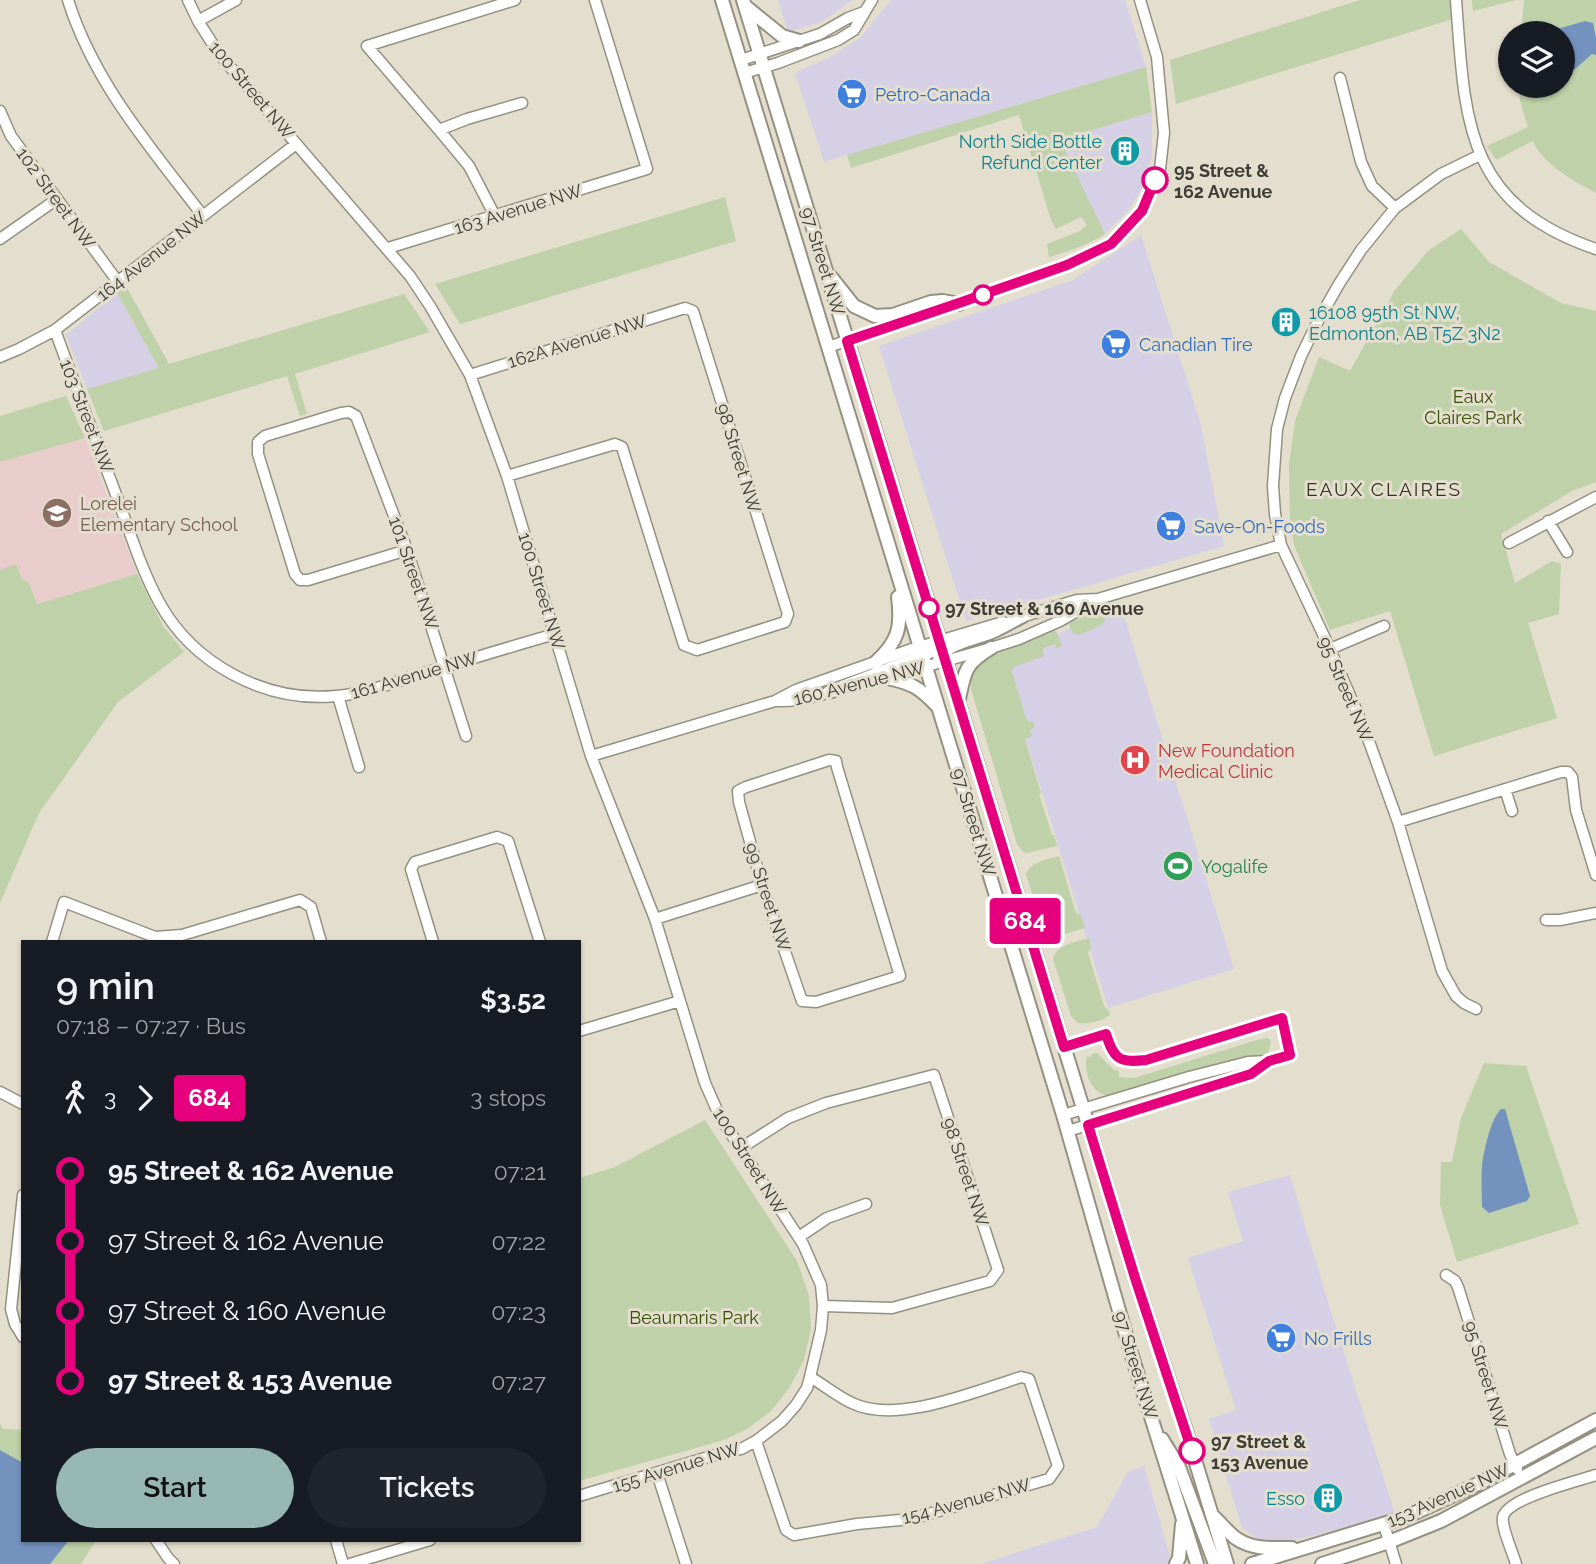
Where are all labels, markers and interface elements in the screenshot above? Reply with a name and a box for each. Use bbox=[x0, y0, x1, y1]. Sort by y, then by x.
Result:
map controls bbox=[1498, 21, 1575, 98]
button: layers bbox=[1498, 21, 1575, 98]
street label: 100 Street NW bbox=[205, 37, 299, 143]
supermarket icon: Petro-Canada bbox=[835, 77, 869, 111]
place label: Petro-Canada bbox=[875, 84, 990, 105]
place label: North Side Bottle Refund Center bbox=[959, 131, 1103, 173]
building icon: North Side Bottle Refund Center bbox=[1108, 134, 1142, 168]
street label: 102 Street NW bbox=[12, 143, 100, 253]
place label: 95 Street & 162 Avenue bbox=[1174, 160, 1273, 202]
marker: 95 Street & 162 Avenue bbox=[1142, 167, 1168, 193]
street label: 163 Avenue NW bbox=[451, 180, 585, 238]
street label: 97 Street NW bbox=[797, 204, 849, 318]
street label: 164 Avenue NW bbox=[92, 207, 210, 305]
unlabelled marker bbox=[973, 285, 993, 305]
place label: 16108 95th St NW, Edmonton, AB T5Z 3N2 bbox=[1309, 302, 1501, 344]
building icon: 16108 95th St NW, Edmonton, AB T5Z 3N2 bbox=[1269, 305, 1303, 339]
street label: 162A Avenue NW bbox=[505, 310, 649, 372]
supermarket icon: Canadian Tire bbox=[1099, 327, 1133, 361]
place label: Canadian Tire bbox=[1139, 334, 1253, 355]
street label: 103 Street NW bbox=[56, 356, 118, 476]
park label: Eaux Claires Park bbox=[1424, 386, 1522, 428]
street label: 98 Street NW bbox=[712, 401, 766, 515]
district label: EAUX CLAIRES bbox=[1306, 478, 1462, 500]
place label: Lorelei Elementary School bbox=[80, 493, 238, 535]
school or university icon: Lorelei Elementary School bbox=[40, 496, 74, 530]
supermarket icon: Save-On-Foods bbox=[1154, 509, 1188, 543]
street label: 101 Street NW bbox=[385, 514, 443, 632]
place label: Save-On-Foods bbox=[1194, 516, 1325, 537]
street label: 100 Street NW bbox=[514, 530, 570, 652]
marker: 97 Street & 160 Avenue bbox=[919, 598, 939, 618]
place label: 97 Street & 160 Avenue bbox=[945, 598, 1144, 619]
street label: 95 Street NW bbox=[1314, 633, 1378, 745]
street label: 161 Avenue NW bbox=[348, 647, 480, 703]
street label: 160 Avenue NW bbox=[791, 657, 927, 709]
place label: New Foundation Medical Clinic bbox=[1158, 740, 1295, 782]
hospital icon: New Foundation Medical Clinic bbox=[1118, 743, 1152, 777]
street label: 97 Street NW bbox=[948, 765, 1000, 879]
street label: 99 Street NW bbox=[741, 840, 795, 954]
sports icon: Yogalife bbox=[1161, 849, 1195, 883]
place label: Yogalife bbox=[1201, 856, 1268, 877]
line badge: 684 bbox=[985, 898, 1065, 944]
text: 684 bbox=[1004, 906, 1046, 935]
text: 9 min bbox=[56, 963, 155, 1008]
text: $3.52 bbox=[480, 985, 546, 1015]
text: 07:18 – 07:27 · Bus bbox=[56, 1012, 246, 1039]
icon: walk bbox=[56, 1079, 94, 1117]
icon: forward bbox=[126, 1079, 164, 1117]
text: 684 bbox=[188, 1083, 231, 1112]
text: 3 bbox=[104, 1084, 116, 1111]
text: 3 stops bbox=[470, 1084, 546, 1111]
street label: 100 Street NW bbox=[709, 1104, 791, 1218]
street label: 98 Street NW bbox=[939, 1115, 994, 1229]
text: 95 Street & 162 Avenue bbox=[108, 1156, 394, 1186]
text: 07:21 bbox=[494, 1158, 546, 1185]
text: 97 Street & 162 Avenue bbox=[108, 1226, 384, 1256]
text: 07:22 bbox=[491, 1228, 546, 1255]
text: 97 Street & 160 Avenue bbox=[108, 1296, 386, 1326]
text: 07:23 bbox=[491, 1298, 546, 1325]
park label: Beaumaris Park bbox=[629, 1307, 759, 1328]
street label: 97 Street NW bbox=[1110, 1308, 1162, 1422]
street label: 95 Street NW bbox=[1460, 1318, 1512, 1432]
supermarket icon: No Frills bbox=[1264, 1321, 1298, 1355]
place label: No Frills bbox=[1304, 1328, 1372, 1349]
text: 97 Street & 153 Avenue bbox=[108, 1366, 392, 1396]
text: 07:27 bbox=[491, 1368, 546, 1395]
place label: 97 Street & 153 Avenue bbox=[1211, 1431, 1309, 1473]
street label: 155 Avenue NW bbox=[610, 1438, 742, 1496]
marker: 97 Street & 153 Avenue bbox=[1179, 1438, 1205, 1464]
button: Start bbox=[56, 1448, 294, 1528]
button: Tickets bbox=[308, 1448, 546, 1528]
street label: 153 Avenue NW bbox=[1384, 1459, 1513, 1531]
street label: 154 Avenue NW bbox=[900, 1474, 1033, 1528]
building icon: Esso bbox=[1311, 1481, 1345, 1515]
place label: Esso bbox=[1266, 1488, 1305, 1509]

